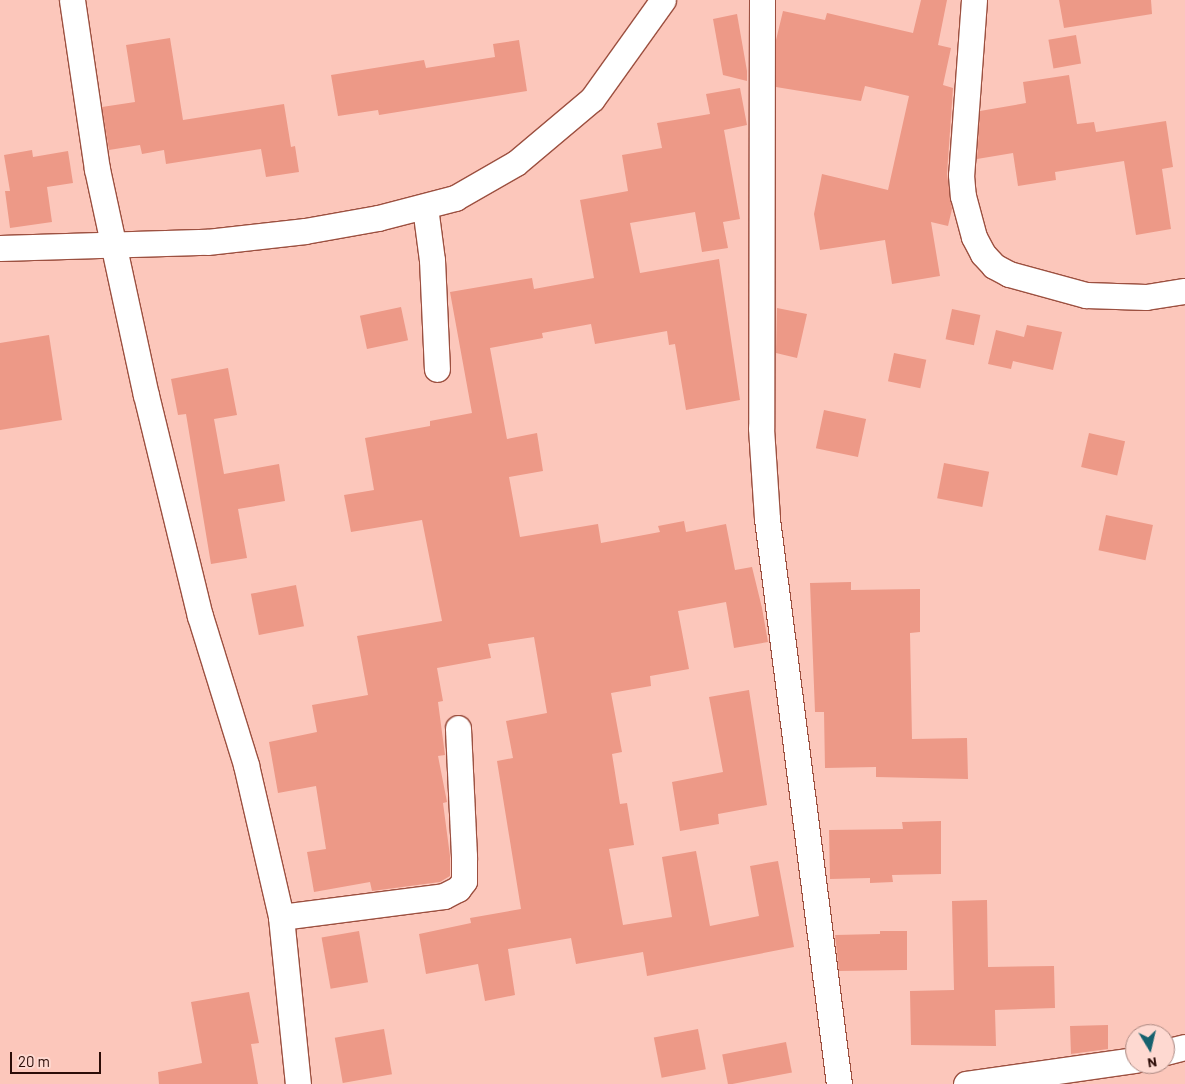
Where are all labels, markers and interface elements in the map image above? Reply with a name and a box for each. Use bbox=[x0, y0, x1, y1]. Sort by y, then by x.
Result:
north arrow bbox=[1125, 1024, 1175, 1074]
scale bar bbox=[12, 1042, 104, 1074]
text: 20 m bbox=[18, 1052, 50, 1070]
text: N bbox=[1146, 1054, 1158, 1072]

